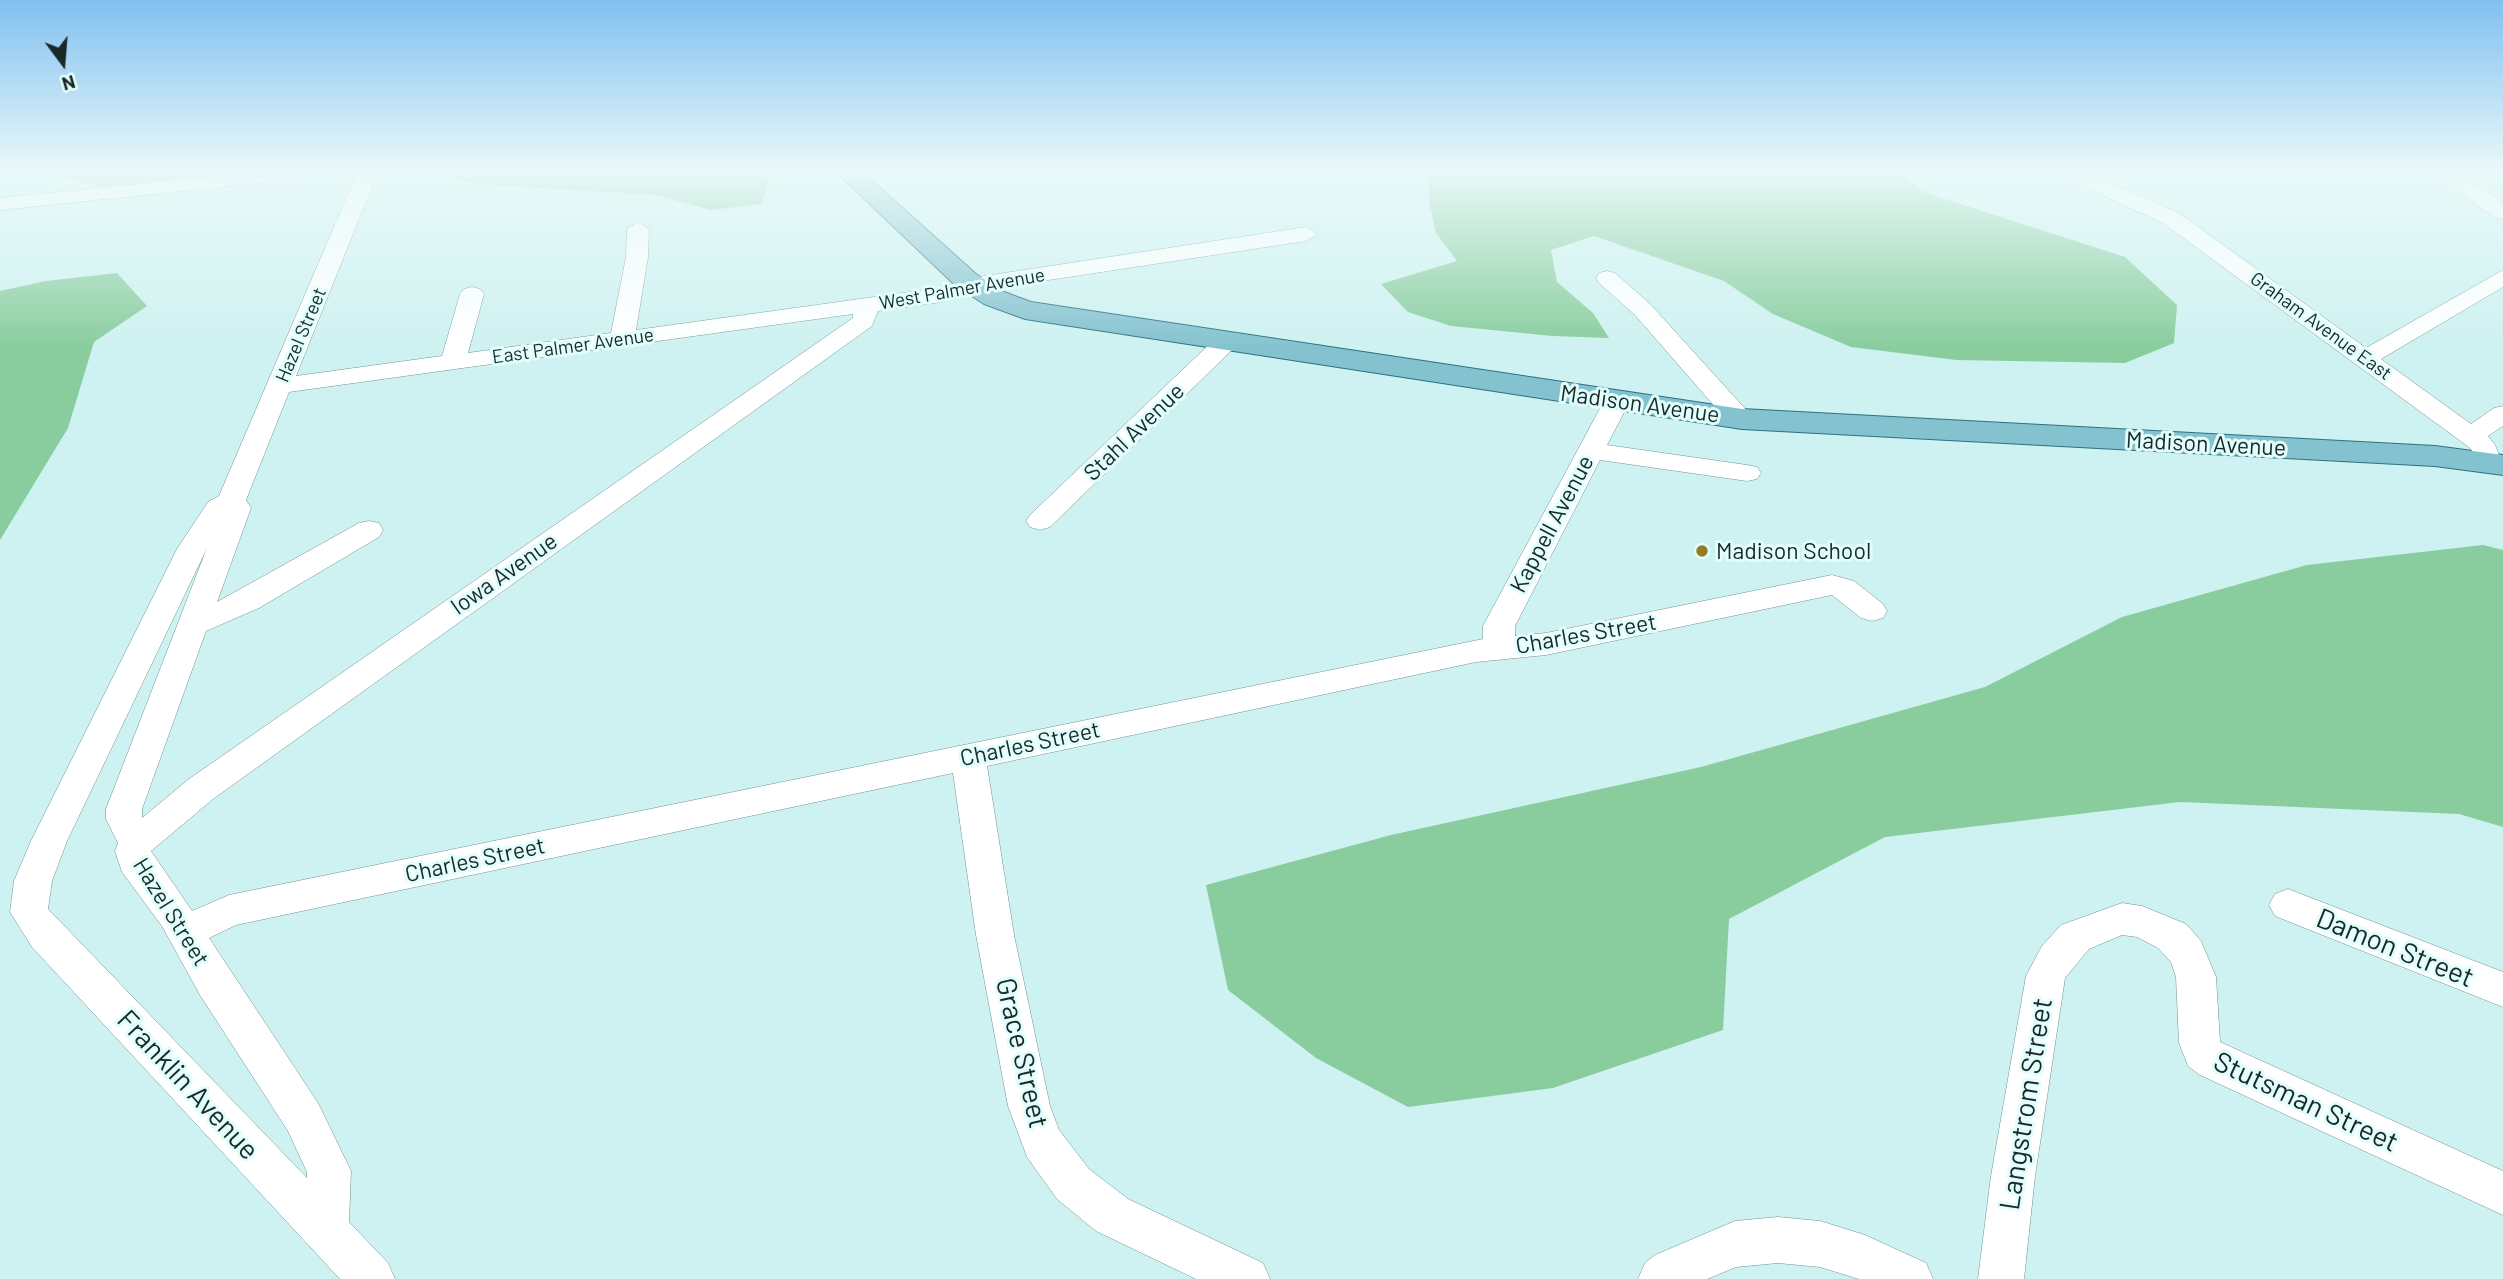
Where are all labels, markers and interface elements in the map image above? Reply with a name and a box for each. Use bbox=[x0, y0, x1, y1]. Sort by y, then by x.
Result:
north arrow bbox=[28, 28, 98, 98]
text: N bbox=[60, 71, 78, 96]
street label: West Palmer Avenue bbox=[877, 263, 1047, 315]
street label: Graham Avenue East bbox=[2246, 267, 2396, 385]
street label: Hazel Street bbox=[271, 284, 331, 386]
street label: East Palmer Avenue bbox=[491, 323, 655, 369]
street label: Stahl Avenue bbox=[1078, 377, 1190, 487]
street label: Madison Avenue bbox=[1559, 379, 1721, 429]
street label: Madison Avenue bbox=[2125, 426, 2287, 462]
street label: Kappell Avenue bbox=[1504, 451, 1600, 597]
street label: Iowa Avenue bbox=[445, 527, 563, 621]
place label: Madison School bbox=[1716, 537, 1871, 565]
marker: Madison School bbox=[1694, 543, 1710, 559]
street label: Charles Street bbox=[1514, 608, 1658, 660]
street label: Charles Street bbox=[958, 716, 1102, 772]
street label: Charles Street bbox=[403, 832, 547, 888]
street label: Hazel Street bbox=[127, 853, 215, 971]
street label: Damon Street bbox=[2311, 901, 2479, 995]
street label: Grace Street bbox=[988, 975, 1056, 1131]
street label: Langstrom Street bbox=[1993, 996, 2059, 1212]
street label: Franklin Avenue bbox=[110, 1003, 266, 1167]
street label: Stutsman Street bbox=[2208, 1045, 2404, 1159]

